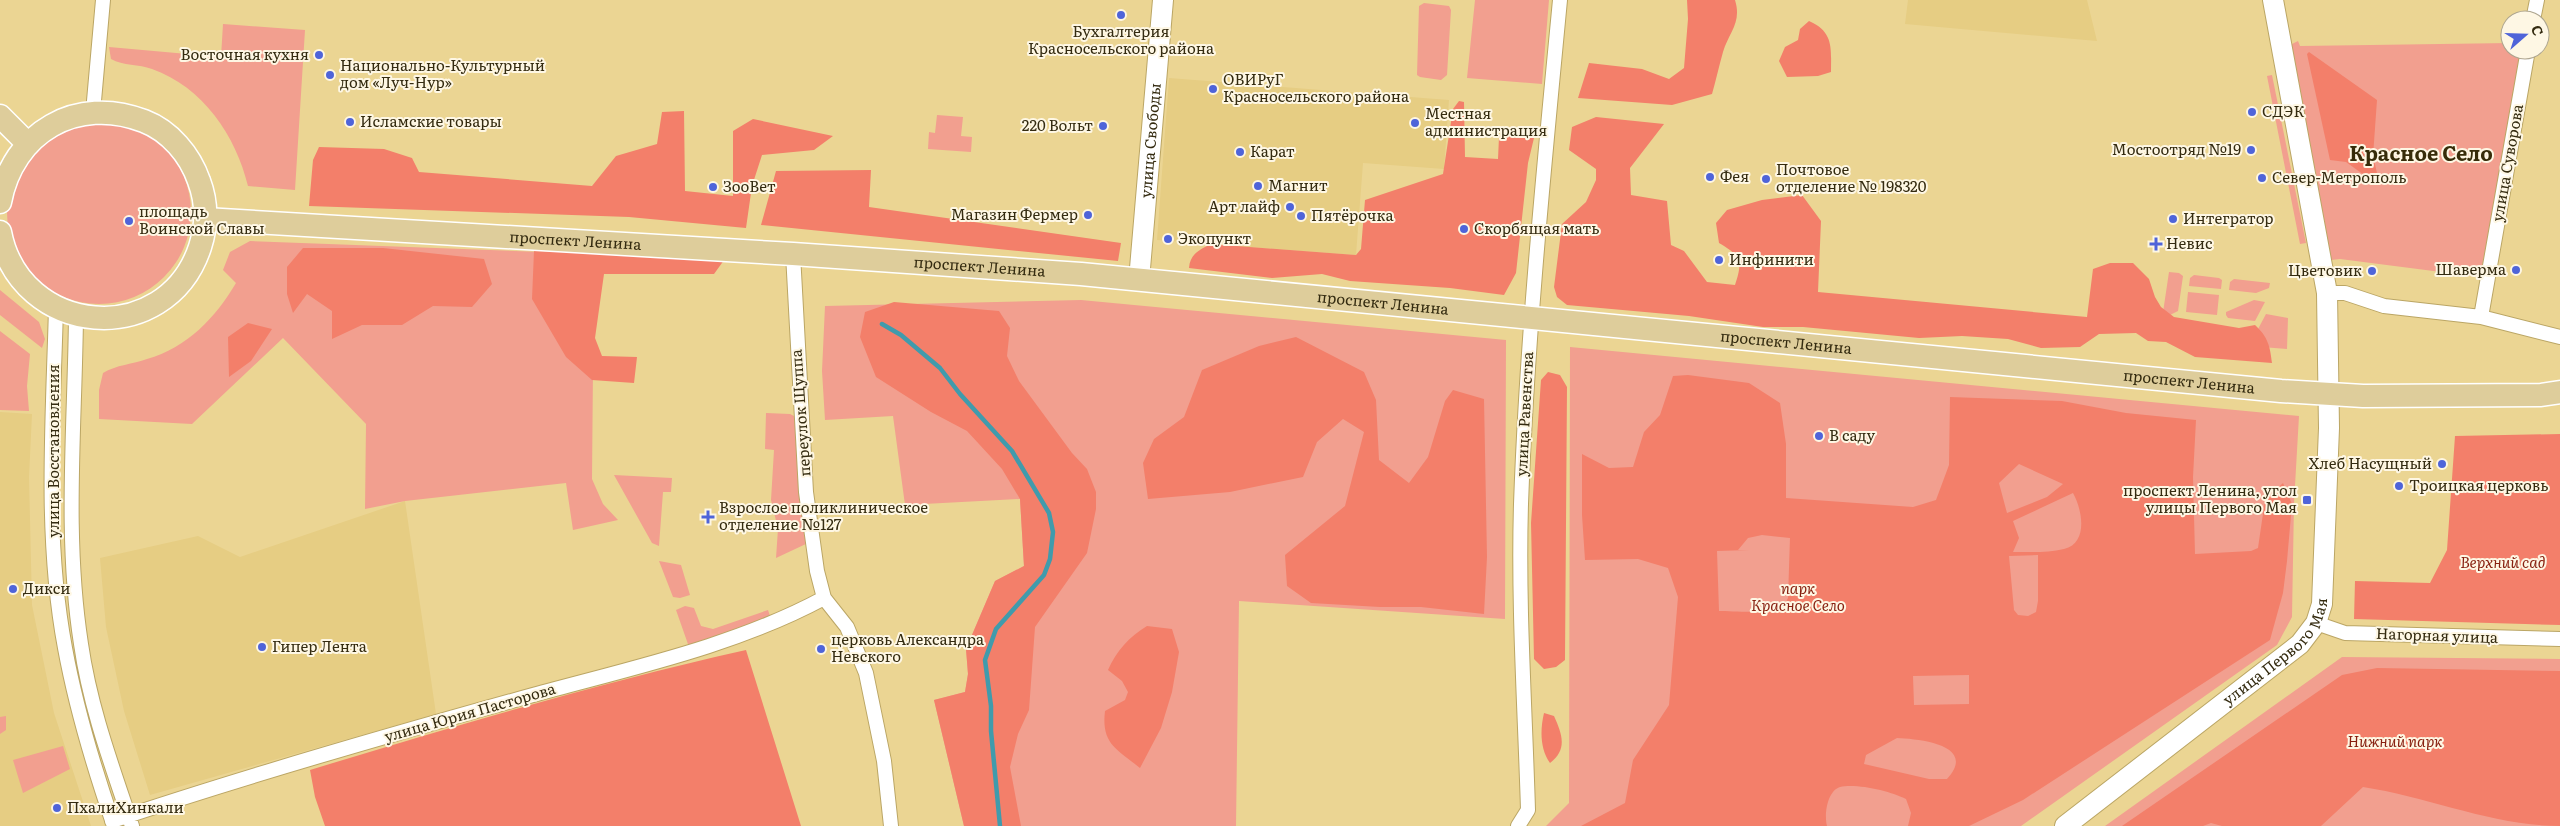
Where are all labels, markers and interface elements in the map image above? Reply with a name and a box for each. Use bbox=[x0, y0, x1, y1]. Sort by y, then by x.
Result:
marker: Бухгалтерия Красносельского района bbox=[1115, 9, 1127, 21]
north arrow bbox=[2500, 10, 2550, 60]
place label: Бухгалтерия Красносельского района bbox=[1028, 19, 1215, 59]
text: С bbox=[2527, 22, 2549, 38]
place label: Восточная кухня bbox=[181, 42, 309, 65]
marker: Восточная кухня bbox=[313, 49, 325, 61]
place label: Национально-Культурный дом «Луч-Нур» bbox=[340, 53, 545, 93]
place label: ОВИРуГ Красносельского района bbox=[1223, 67, 1410, 107]
marker: Национально-Культурный дом «Луч-Нур» bbox=[324, 69, 336, 81]
street label: улица Свободы bbox=[1133, 82, 1166, 199]
marker: ОВИРуГ Красносельского района bbox=[1207, 83, 1219, 95]
place label: СДЭК bbox=[2262, 99, 2304, 122]
place label: Местная администрация bbox=[1425, 101, 1547, 141]
street label: улица Суворова bbox=[2485, 101, 2528, 223]
marker: СДЭК bbox=[2246, 106, 2258, 118]
place label: Исламские товары bbox=[360, 109, 502, 132]
place label: 220 Вольт bbox=[1022, 113, 1093, 136]
marker: Исламские товары bbox=[344, 116, 356, 128]
marker: Местная администрация bbox=[1409, 117, 1421, 129]
marker: 220 Вольт bbox=[1097, 120, 1109, 132]
place label: Мостоотряд №19 bbox=[2112, 137, 2241, 160]
district label: Красное Село bbox=[2349, 137, 2493, 167]
place label: Карат bbox=[1250, 139, 1295, 162]
marker: Мостоотряд №19 bbox=[2245, 144, 2257, 156]
marker: Карат bbox=[1234, 146, 1246, 158]
place label: Почтовое отделение № 198320 bbox=[1776, 157, 1927, 197]
place label: Фея bbox=[1720, 164, 1749, 187]
place label: Север-Метрополь bbox=[2272, 165, 2406, 188]
marker: Фея bbox=[1704, 171, 1716, 183]
marker: Север-Метрополь bbox=[2256, 172, 2268, 184]
place label: Магнит bbox=[1268, 173, 1328, 196]
marker: Почтовое отделение № 198320 bbox=[1760, 173, 1772, 185]
place label: ЗооВет bbox=[723, 174, 776, 197]
marker: Магнит bbox=[1252, 180, 1264, 192]
marker: ЗооВет bbox=[707, 181, 719, 193]
place label: Арт лайф bbox=[1208, 194, 1280, 217]
place label: площадь Воинской Славы bbox=[139, 199, 265, 239]
marker: Арт лайф bbox=[1284, 201, 1296, 213]
place label: Магазин Фермер bbox=[951, 202, 1078, 225]
place label: Пятёрочка bbox=[1311, 203, 1395, 226]
place label: Интегратор bbox=[2183, 206, 2274, 229]
marker: Магазин Фермер bbox=[1082, 209, 1094, 221]
marker: Пятёрочка bbox=[1295, 210, 1307, 222]
marker: Интегратор bbox=[2167, 213, 2179, 225]
marker: площадь Воинской Славы bbox=[123, 215, 135, 227]
place label: Скорбящая мать bbox=[1474, 216, 1599, 239]
marker: Скорбящая мать bbox=[1458, 223, 1470, 235]
street label: проспект Ленина bbox=[509, 224, 643, 255]
place label: Экопункт bbox=[1178, 226, 1252, 249]
place label: Невис bbox=[2166, 231, 2213, 254]
marker: Экопункт bbox=[1162, 233, 1174, 245]
marker: Невис bbox=[2150, 238, 2162, 250]
place label: Инфинити bbox=[1729, 247, 1814, 270]
street label: проспект Ленина bbox=[913, 249, 1047, 282]
marker: Инфинити bbox=[1713, 254, 1725, 266]
place label: Шаверма bbox=[2436, 257, 2507, 280]
place label: Цветовик bbox=[2288, 258, 2362, 281]
marker: Шаверма bbox=[2510, 264, 2522, 276]
marker: Цветовик bbox=[2366, 265, 2378, 277]
street label: проспект Ленина bbox=[1316, 284, 1451, 320]
street label: проспект Ленина bbox=[1719, 323, 1854, 359]
street label: переулок Щуппа bbox=[784, 348, 815, 478]
street label: улица Равенства bbox=[1509, 350, 1538, 477]
street label: проспект Ленина bbox=[2122, 363, 2257, 398]
street label: улица Восстановления bbox=[41, 364, 64, 538]
place label: В саду bbox=[1829, 423, 1876, 446]
marker: В саду bbox=[1813, 430, 1825, 442]
place label: Хлеб Насущный bbox=[2309, 451, 2432, 474]
marker: Хлеб Насущный bbox=[2436, 458, 2448, 470]
place label: Троицкая церковь bbox=[2409, 473, 2548, 496]
place label: проспект Ленина, угол улицы Первого Мая bbox=[2123, 478, 2297, 518]
marker: Троицкая церковь bbox=[2393, 480, 2405, 492]
marker: проспект Ленина, угол улицы Первого Мая bbox=[2301, 494, 2313, 506]
place label: Взрослое поликлиническое отделение №127 bbox=[719, 495, 928, 535]
marker: Взрослое поликлиническое отделение №127 bbox=[701, 510, 715, 524]
park label: Верхний сад bbox=[2460, 550, 2546, 573]
place label: Дикси bbox=[23, 576, 71, 599]
park label: парк Красное Село bbox=[1751, 576, 1845, 616]
marker: Дикси bbox=[7, 583, 19, 595]
street label: улица Первого Мая bbox=[2217, 597, 2332, 710]
street label: Нагорная улица bbox=[2376, 621, 2499, 648]
place label: церковь Александра Невского bbox=[831, 627, 985, 667]
place label: Гипер Лента bbox=[272, 634, 368, 657]
marker: Гипер Лента bbox=[256, 641, 268, 653]
marker: церковь Александра Невского bbox=[815, 643, 827, 655]
street label: улица Юрия Пасторова bbox=[381, 676, 559, 747]
park label: Нижний парк bbox=[2348, 729, 2442, 752]
place label: ПхалиХинкали bbox=[67, 795, 184, 818]
marker: ПхалиХинкали bbox=[51, 802, 63, 814]

